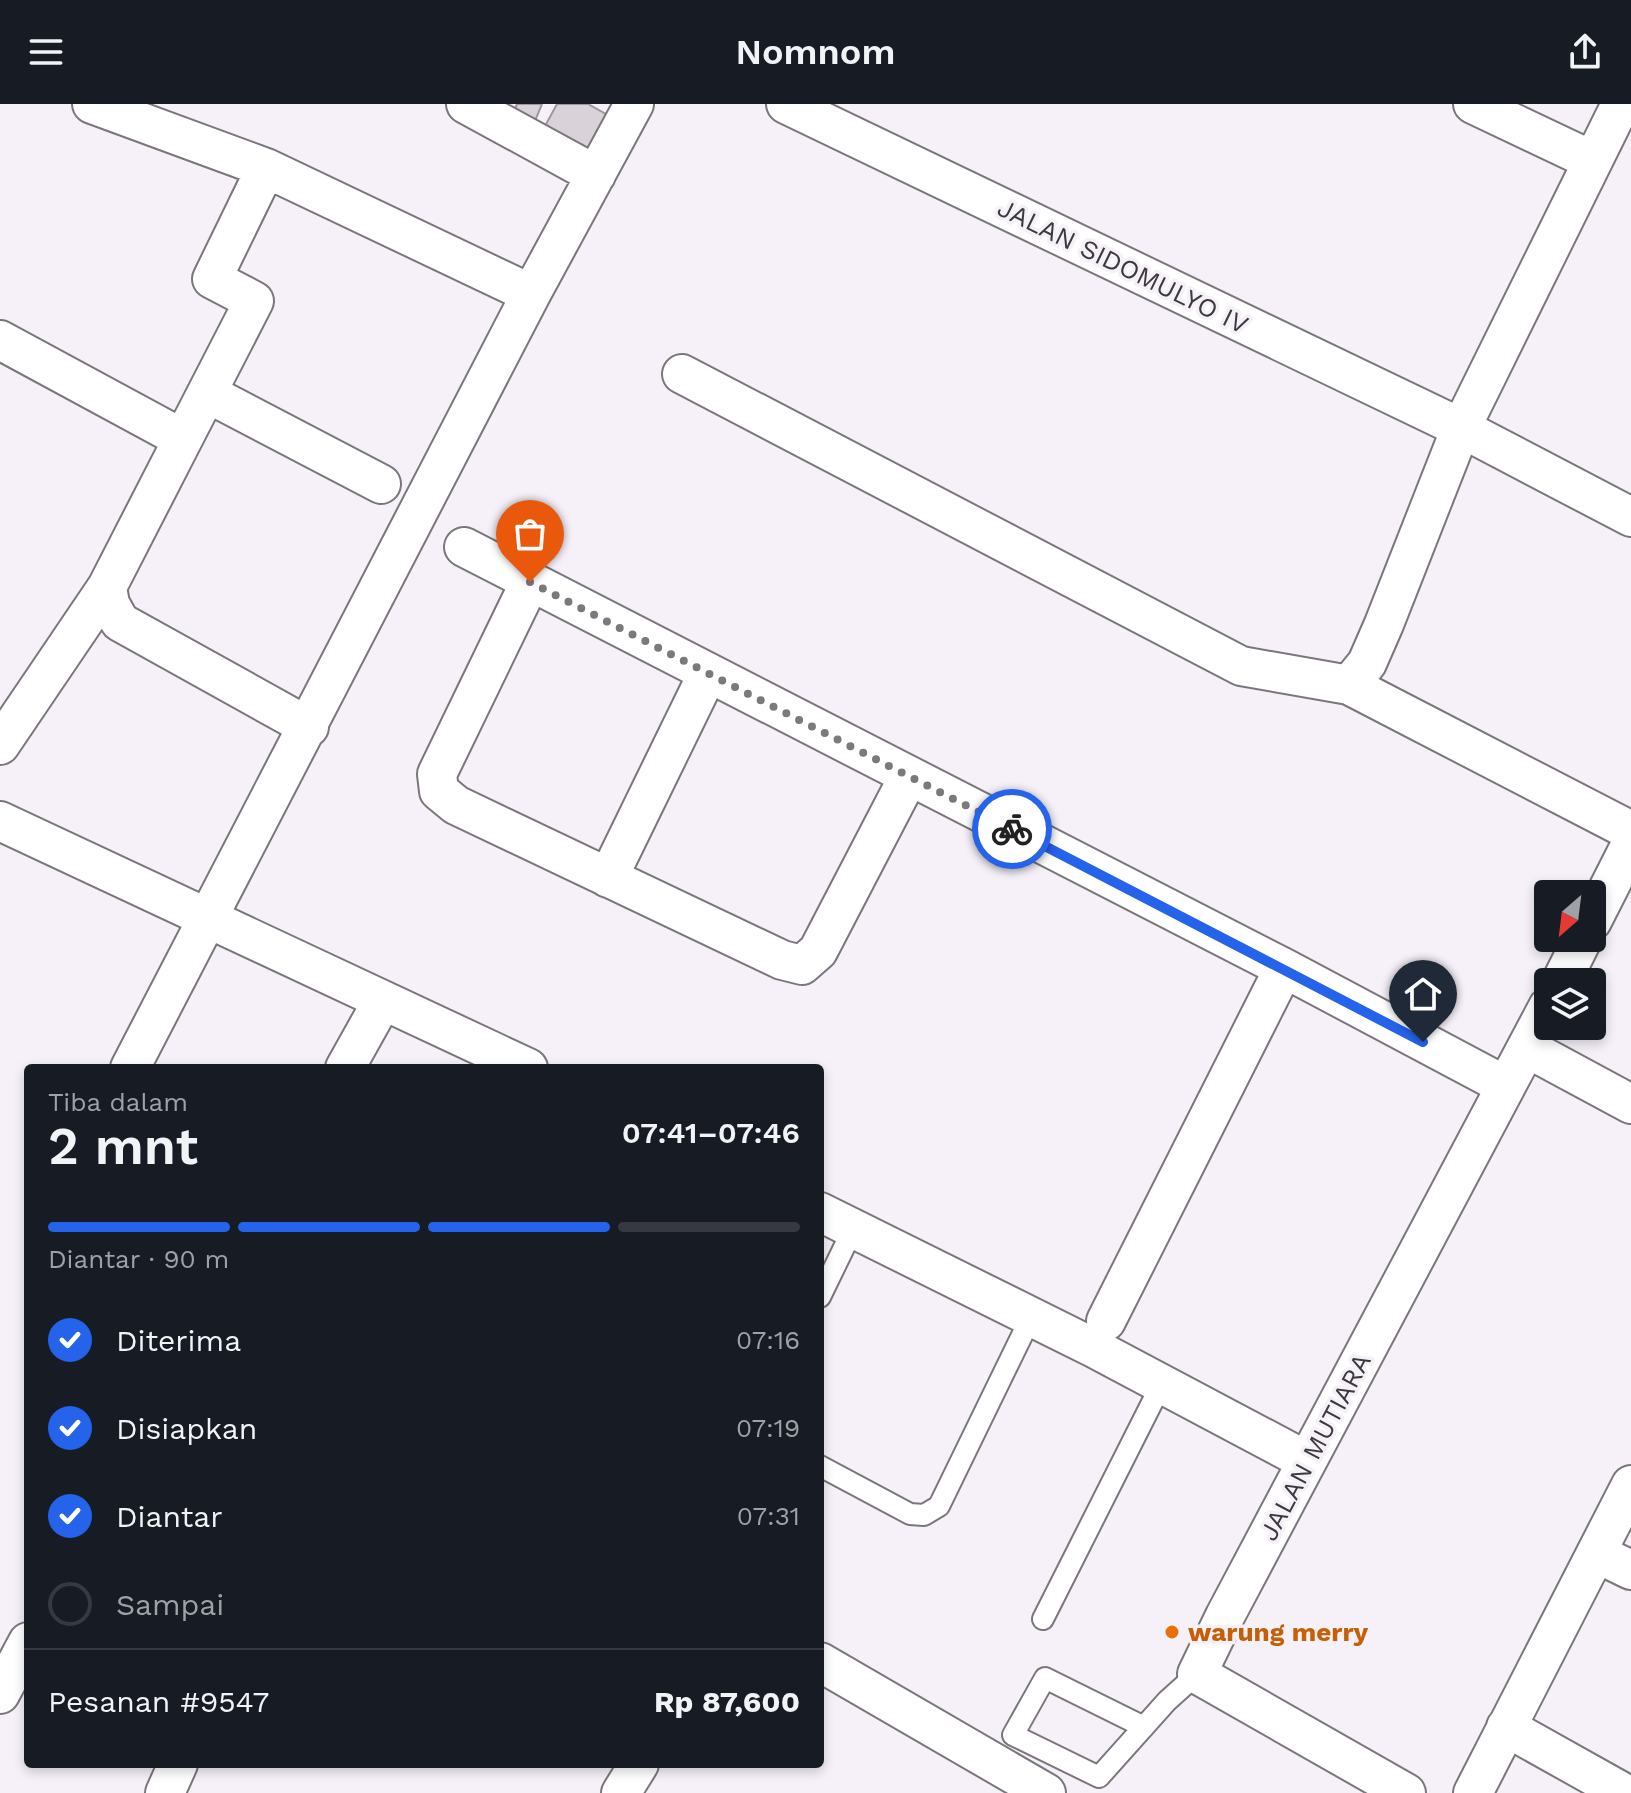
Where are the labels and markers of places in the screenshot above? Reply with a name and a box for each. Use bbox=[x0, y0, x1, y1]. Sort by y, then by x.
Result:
pin bbox=[496, 500, 564, 582]
pin bbox=[1389, 960, 1457, 1042]
place label: warung merry bbox=[1188, 1617, 1369, 1647]
marker: warung merry bbox=[1163, 1623, 1181, 1641]

